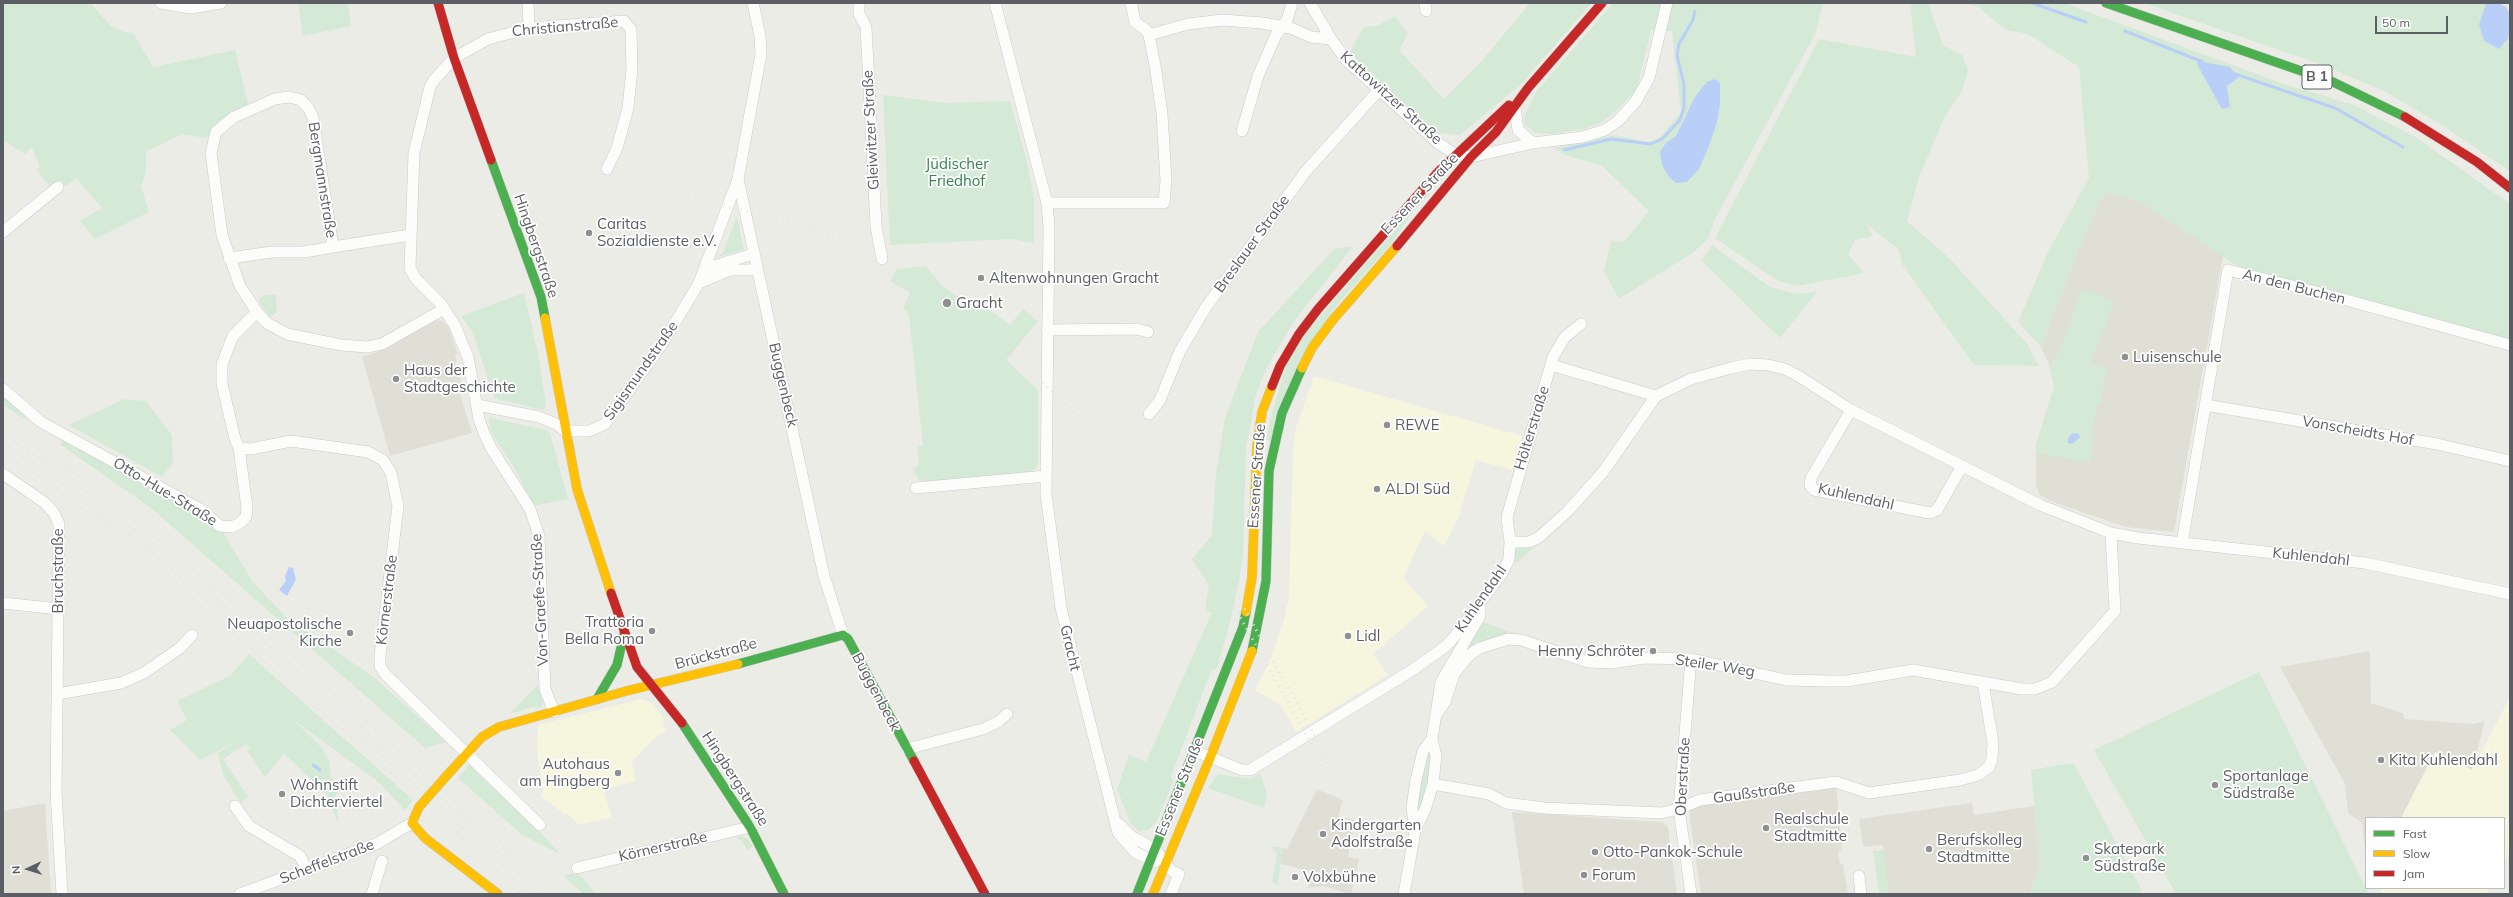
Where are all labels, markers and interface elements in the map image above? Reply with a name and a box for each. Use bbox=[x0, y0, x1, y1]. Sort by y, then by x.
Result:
scale bar bbox=[2377, 8, 2450, 34]
street label: Christianstraße bbox=[511, 13, 619, 41]
text: 50 m bbox=[2382, 15, 2410, 30]
street label: Kattowitzer Straße bbox=[1336, 48, 1446, 148]
road number: B 1 bbox=[2302, 65, 2332, 89]
street label: Gleiwitzer Straße bbox=[859, 70, 883, 190]
street label: Bergmannstraße bbox=[304, 121, 340, 239]
street label: Essener Straße bbox=[1378, 150, 1462, 238]
park label: Jüdischer Friedhof bbox=[925, 155, 989, 190]
street label: Hingbergstraße bbox=[510, 191, 562, 301]
street label: Breslauer Straße bbox=[1210, 192, 1294, 296]
place label: Caritas Sozialdienste e.V. bbox=[597, 215, 717, 250]
marker: Caritas Sozialdienste e.V. bbox=[584, 228, 594, 238]
street label: An den Buchen bbox=[2241, 265, 2347, 309]
place label: Altenwohnungen Gracht bbox=[989, 269, 1159, 287]
marker: Altenwohnungen Gracht bbox=[976, 273, 986, 283]
place label: Gracht bbox=[956, 294, 1003, 312]
marker: Gracht bbox=[941, 297, 953, 309]
street label: Sigismundstraße bbox=[600, 318, 682, 424]
street label: Buggenbeck bbox=[765, 341, 801, 429]
place label: Luisenschule bbox=[2133, 348, 2222, 366]
marker: Luisenschule bbox=[2120, 352, 2130, 362]
place label: Haus der Stadtgeschichte bbox=[404, 361, 516, 396]
marker: Haus der Stadtgeschichte bbox=[391, 374, 401, 384]
street label: Hölterstraße bbox=[1511, 384, 1553, 472]
street label: Vonscheidts Hof bbox=[2301, 412, 2415, 450]
place label: REWE bbox=[1395, 416, 1440, 434]
marker: REWE bbox=[1382, 420, 1392, 430]
street label: Essener Straße bbox=[1244, 423, 1270, 529]
street label: Otto-Hue-Straße bbox=[110, 454, 220, 530]
street label: Kuhlendahl bbox=[1816, 479, 1896, 515]
place label: ALDI Süd bbox=[1385, 480, 1450, 498]
marker: ALDI Süd bbox=[1372, 484, 1382, 494]
street label: Bruchstraße bbox=[49, 528, 67, 614]
street label: Von-Graefe-Straße bbox=[528, 533, 552, 667]
street label: Kuhlendahl bbox=[2271, 544, 2351, 570]
street label: Körnerstraße bbox=[373, 554, 401, 646]
street label: Kuhlendahl bbox=[1451, 562, 1511, 636]
place label: Trattoria Bella Roma bbox=[565, 613, 644, 648]
place label: Neuapostolische Kirche bbox=[227, 615, 342, 650]
street label: Gracht bbox=[1056, 623, 1084, 673]
marker: Trattoria Bella Roma bbox=[647, 626, 657, 636]
place label: Lidl bbox=[1356, 627, 1380, 645]
marker: Neuapostolische Kirche bbox=[345, 628, 355, 638]
marker: Lidl bbox=[1343, 631, 1353, 641]
street label: Brückstraße bbox=[673, 634, 759, 674]
place label: Henny Schröter bbox=[1538, 642, 1645, 660]
marker: Henny Schröter bbox=[1648, 646, 1658, 656]
street label: Buggenbeck bbox=[848, 650, 904, 734]
street label: Steiler Weg bbox=[1674, 651, 1756, 681]
street label: Hingbergstraße bbox=[698, 728, 772, 830]
street label: Essener Straße bbox=[1152, 735, 1208, 839]
street label: Oberstraße bbox=[1672, 737, 1694, 817]
place label: Kita Kuhlendahl bbox=[2389, 751, 2498, 769]
place label: Autohaus am Hingberg bbox=[519, 755, 610, 790]
marker: Kita Kuhlendahl bbox=[2376, 755, 2386, 765]
place label: Sportanlage Südstraße bbox=[2223, 767, 2309, 802]
marker: Autohaus am Hingberg bbox=[613, 768, 623, 778]
place label: Wohnstift Dichterviertel bbox=[290, 776, 383, 811]
street label: Gaußstraße bbox=[1712, 778, 1796, 808]
marker: Sportanlage Südstraße bbox=[2210, 780, 2220, 790]
marker: Wohnstift Dichterviertel bbox=[277, 789, 287, 799]
place label: Realschule Stadtmitte bbox=[1774, 810, 1849, 845]
place label: Kindergarten Adolfstraße bbox=[1331, 816, 1421, 851]
legend bbox=[2365, 817, 2505, 889]
marker: Realschule Stadtmitte bbox=[1761, 823, 1771, 833]
text: Fast bbox=[2403, 826, 2427, 841]
street label: Körnerstraße bbox=[617, 828, 709, 866]
marker: Kindergarten Adolfstraße bbox=[1318, 829, 1328, 839]
place label: Berufskolleg Stadtmitte bbox=[1937, 831, 2022, 866]
street label: Scheffelstraße bbox=[277, 836, 377, 888]
place label: Skatepark Südstraße bbox=[2094, 840, 2166, 875]
place label: Otto-Pankok-Schule bbox=[1603, 843, 1743, 861]
marker: Berufskolleg Stadtmitte bbox=[1924, 844, 1934, 854]
text: Slow bbox=[2403, 846, 2431, 861]
marker: Otto-Pankok-Schule bbox=[1590, 847, 1600, 857]
north arrow bbox=[8, 849, 48, 889]
marker: Skatepark Südstraße bbox=[2081, 853, 2091, 863]
text: N bbox=[9, 865, 23, 874]
place label: Forum bbox=[1592, 866, 1636, 884]
text: Jam bbox=[2403, 866, 2425, 881]
place label: Volxbühne bbox=[1303, 868, 1376, 886]
marker: Forum bbox=[1579, 870, 1589, 880]
marker: Volxbühne bbox=[1290, 872, 1300, 882]

